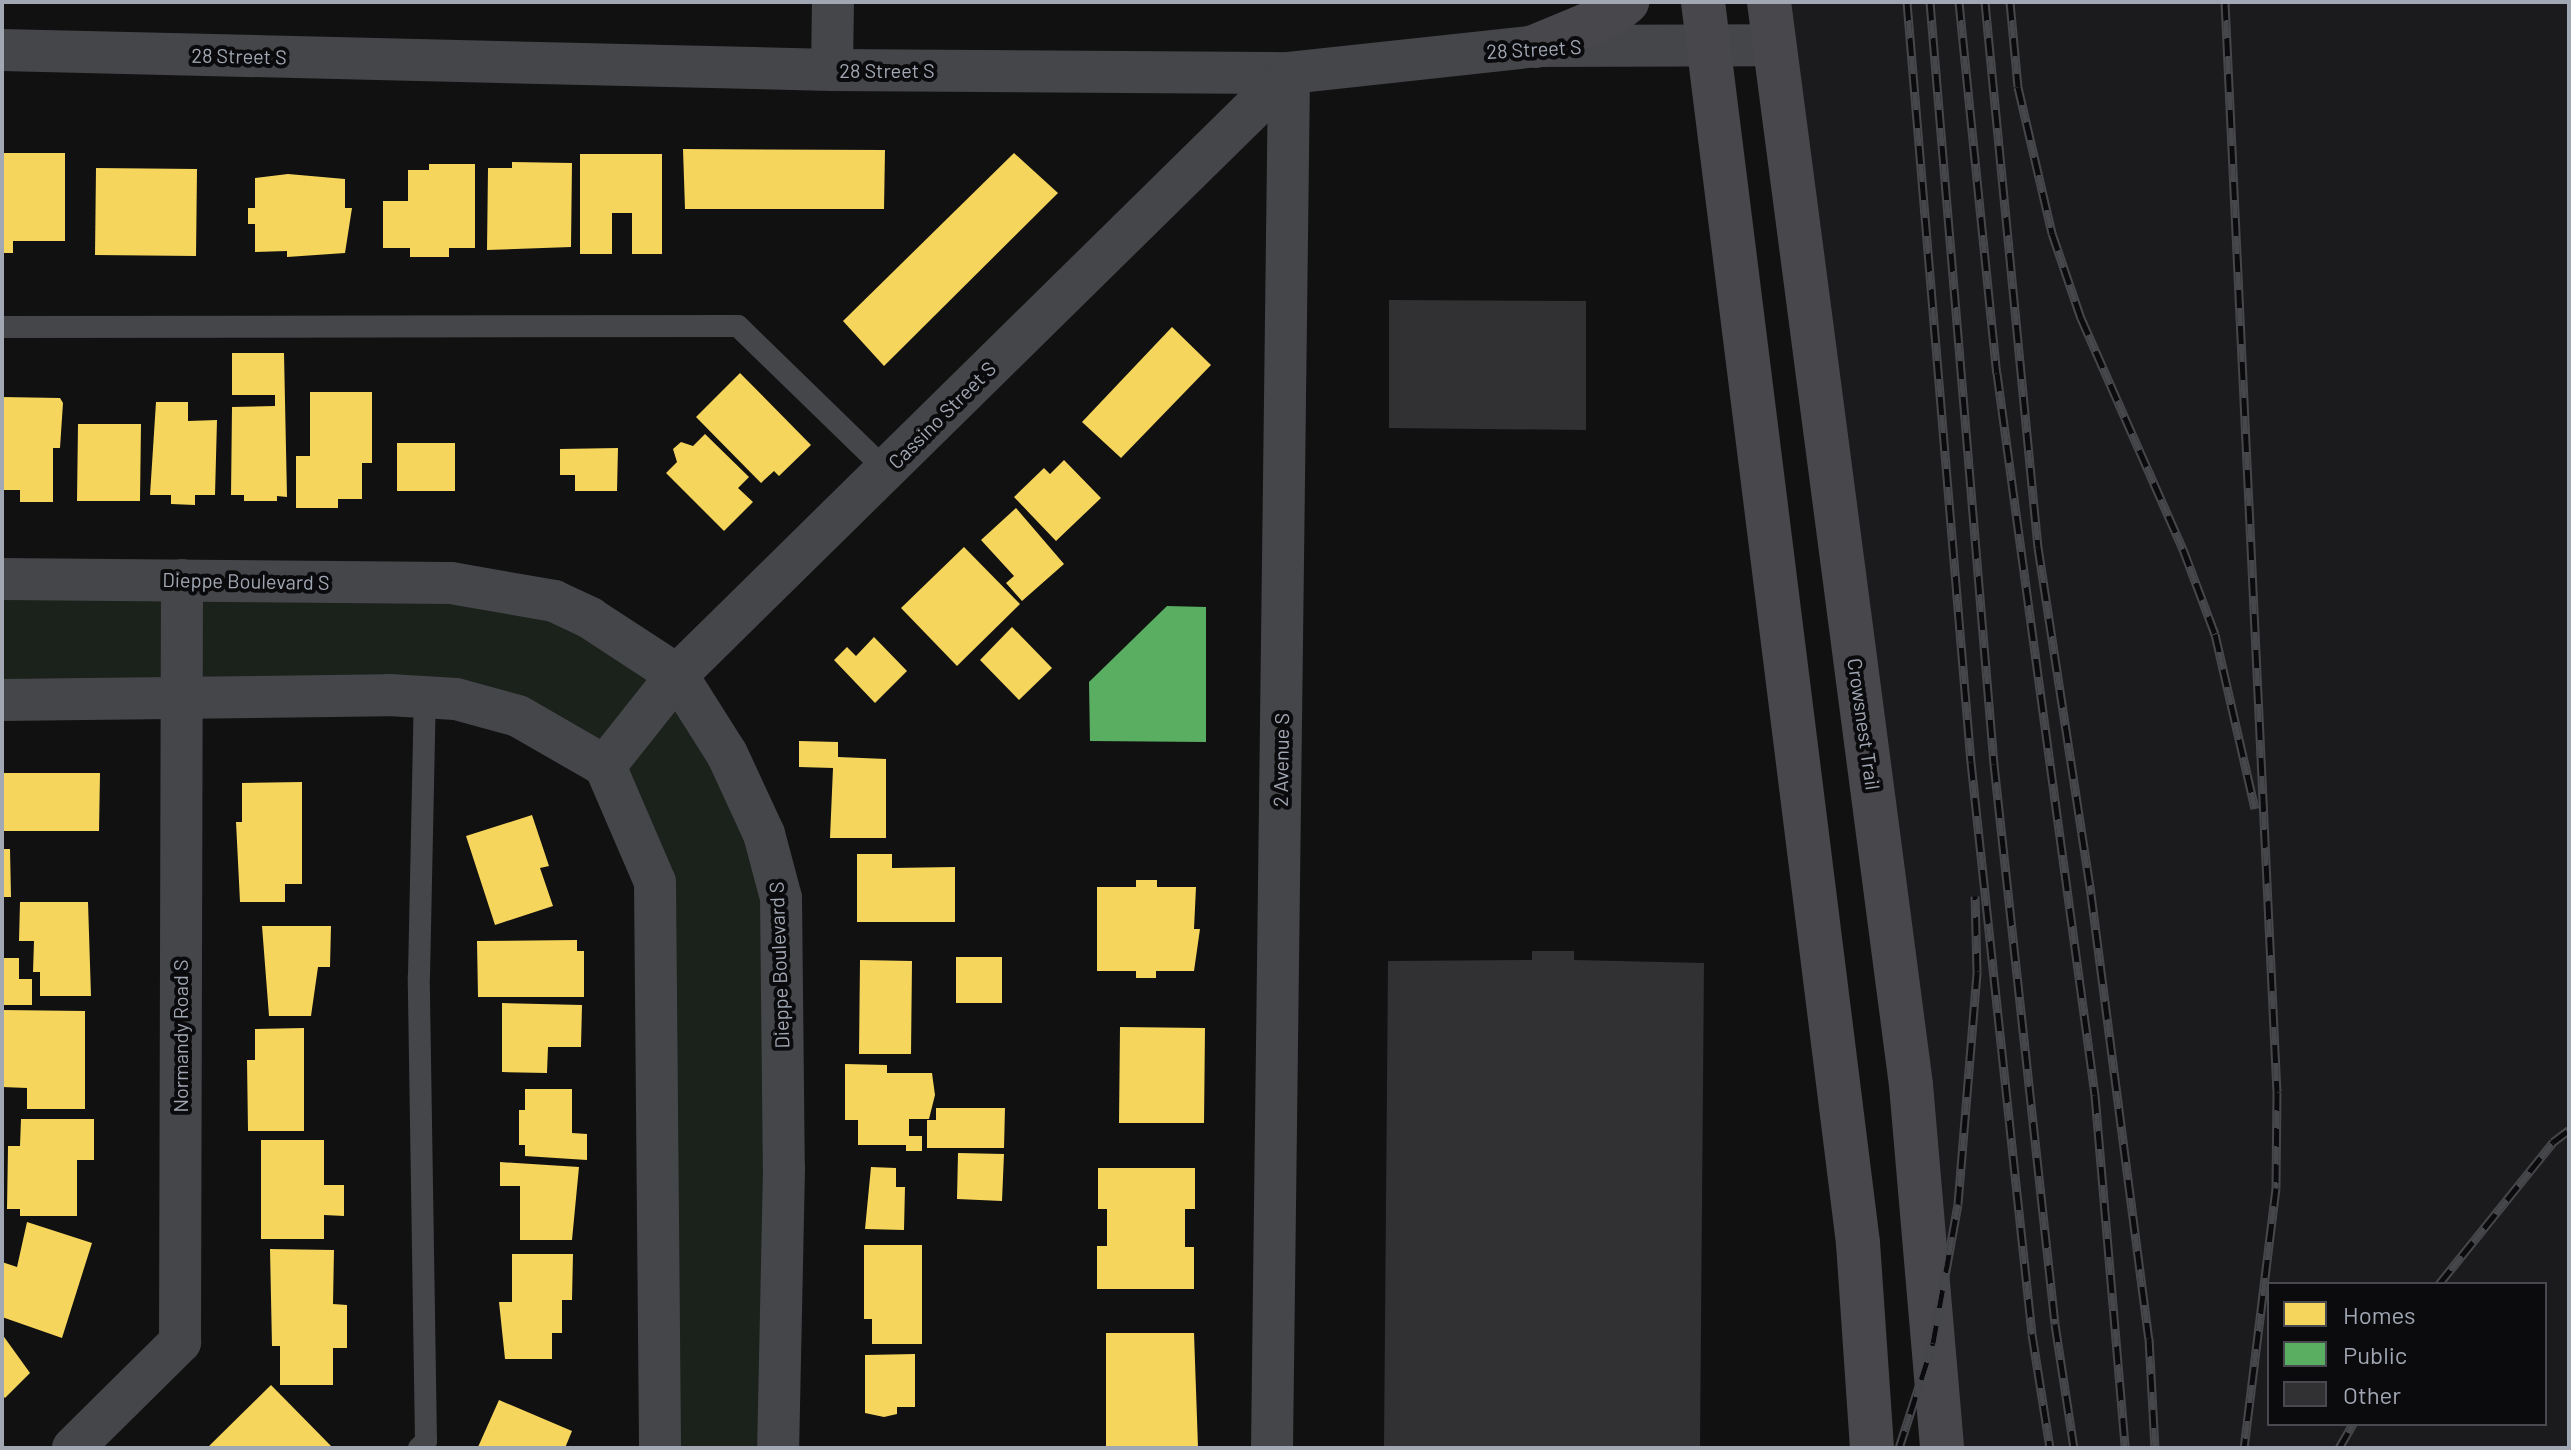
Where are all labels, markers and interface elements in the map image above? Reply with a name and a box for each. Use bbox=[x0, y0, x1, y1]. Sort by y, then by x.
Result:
street label: 28 Street S bbox=[1486, 35, 1582, 63]
street label: 28 Street S bbox=[191, 43, 287, 69]
street label: 28 Street S bbox=[839, 58, 935, 82]
street label: Cassino Street S bbox=[883, 356, 1001, 474]
street label: Dieppe Boulevard S bbox=[162, 568, 330, 594]
street label: Crowsnest Trail bbox=[1843, 657, 1885, 791]
street label: 2 Avenue S bbox=[1268, 713, 1294, 807]
street label: Dieppe Boulevard S bbox=[764, 881, 794, 1049]
street label: Normandy Road S bbox=[168, 959, 192, 1113]
legend bbox=[2267, 1282, 2547, 1426]
text: Homes bbox=[2343, 1300, 2416, 1329]
text: Public bbox=[2343, 1340, 2407, 1369]
text: Other bbox=[2343, 1380, 2401, 1409]

